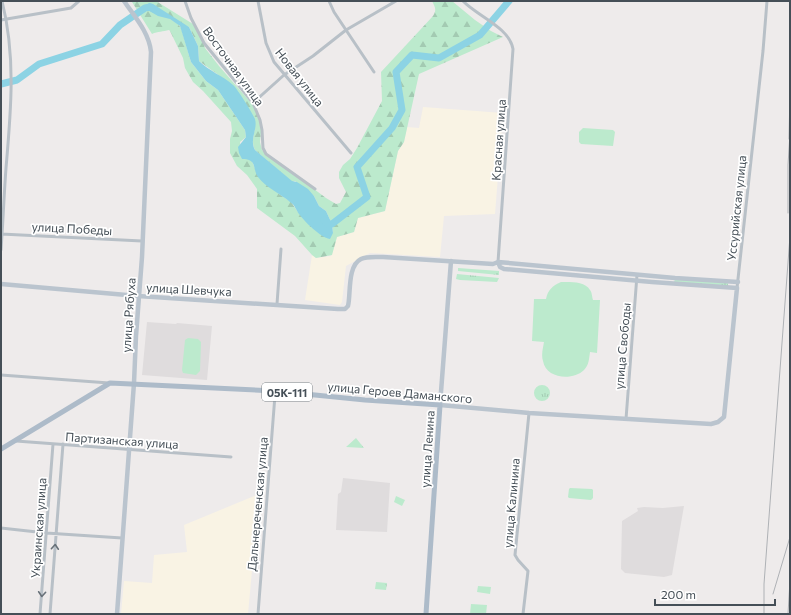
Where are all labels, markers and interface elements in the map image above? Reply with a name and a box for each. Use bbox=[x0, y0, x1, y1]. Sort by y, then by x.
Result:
street label: Восточная улица bbox=[201, 24, 267, 108]
street label: Новая улица bbox=[273, 45, 327, 109]
street label: Красная улица bbox=[488, 99, 508, 181]
street label: Уссурийская улица bbox=[724, 155, 748, 261]
street label: улица Победы bbox=[31, 219, 113, 237]
street label: улица Рябуха bbox=[118, 277, 138, 353]
street label: улица Шевчука bbox=[146, 280, 232, 298]
street label: улица Свободы bbox=[611, 302, 633, 390]
street label: улица Героев Даманского bbox=[327, 379, 473, 405]
road number: 05К-111 bbox=[262, 383, 312, 401]
street label: улица Ленина bbox=[417, 410, 437, 488]
street label: Партизанская улица bbox=[65, 429, 179, 451]
street label: Дальнереченская улица bbox=[244, 436, 270, 572]
street label: улица Калинина bbox=[500, 458, 522, 548]
street label: Украинская улица bbox=[28, 477, 48, 579]
one-way arrow bbox=[51, 544, 60, 550]
scale bar bbox=[655, 581, 775, 607]
text: 200 m bbox=[661, 587, 696, 601]
one-way arrow bbox=[37, 591, 46, 597]

